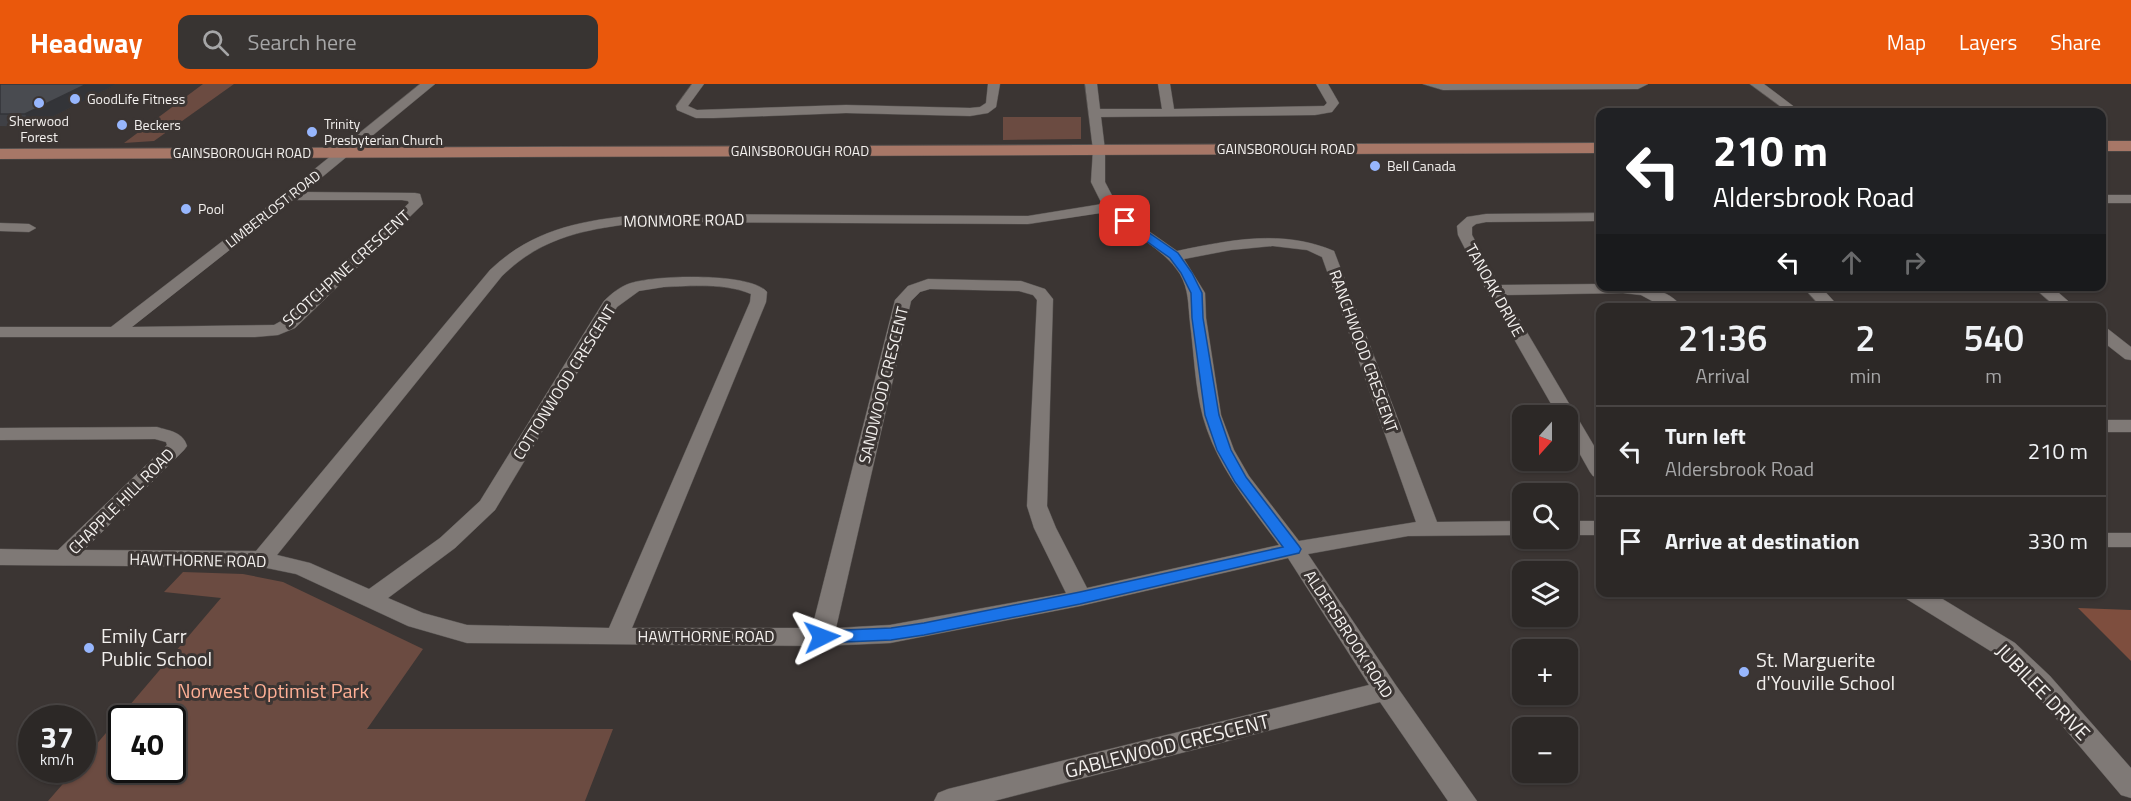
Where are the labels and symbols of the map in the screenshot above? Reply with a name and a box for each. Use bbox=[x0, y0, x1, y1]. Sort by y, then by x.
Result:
place label: GoodLife Fitness bbox=[87, 88, 185, 109]
marker: GoodLife Fitness bbox=[68, 92, 82, 106]
marker: Sherwood Forest bbox=[32, 96, 46, 110]
place label: Sherwood Forest bbox=[9, 110, 69, 147]
place label: Trinity Presbyterian Church bbox=[324, 113, 443, 150]
place label: Beckers bbox=[134, 114, 181, 135]
marker: Beckers bbox=[115, 118, 129, 132]
marker: Trinity Presbyterian Church bbox=[305, 125, 319, 139]
street label: GAINSBOROUGH ROAD bbox=[1217, 138, 1355, 159]
street label: GAINSBOROUGH ROAD bbox=[731, 140, 869, 161]
street label: GAINSBOROUGH ROAD bbox=[173, 142, 311, 163]
place label: Bell Canada bbox=[1387, 155, 1456, 176]
marker: Bell Canada bbox=[1368, 159, 1382, 173]
street label: LIMBERLOST ROAD bbox=[221, 165, 325, 252]
pin bbox=[1099, 195, 1150, 246]
place label: Pool bbox=[198, 198, 224, 219]
marker: Pool bbox=[179, 202, 193, 216]
street label: SCOTCHPINE CRESCENT bbox=[277, 204, 416, 332]
street label: MONMORE ROAD bbox=[623, 207, 745, 233]
street label: TANOAK DRIVE bbox=[1460, 239, 1530, 341]
street label: RANCHWOOD CRESCENT bbox=[1323, 266, 1405, 436]
street label: COTTONWOOD CRESCENT bbox=[506, 299, 622, 464]
street label: SANDWOOD CRESCENT bbox=[852, 303, 914, 466]
north arrow bbox=[1512, 405, 1578, 471]
street label: CHAPPLE HILL ROAD bbox=[62, 442, 180, 560]
street label: HAWTHORNE ROAD bbox=[129, 547, 267, 573]
street label: ALDERSBROOK ROAD bbox=[1299, 565, 1399, 703]
position arrow bbox=[790, 605, 854, 669]
place label: Emily Carr Public School bbox=[101, 620, 212, 674]
street label: HAWTHORNE ROAD bbox=[637, 624, 775, 648]
street label: JUBILEE DRIVE bbox=[1989, 636, 2098, 747]
marker: Emily Carr Public School bbox=[82, 641, 96, 655]
place label: St. Marguerite d'Youville School bbox=[1756, 644, 1895, 698]
marker: St. Marguerite d'Youville School bbox=[1737, 665, 1751, 679]
park label: Norwest Optimist Park bbox=[177, 675, 369, 706]
speed limit sign: 40 bbox=[108, 705, 186, 783]
street label: GABLEWOOD CRESCENT bbox=[1061, 705, 1273, 786]

